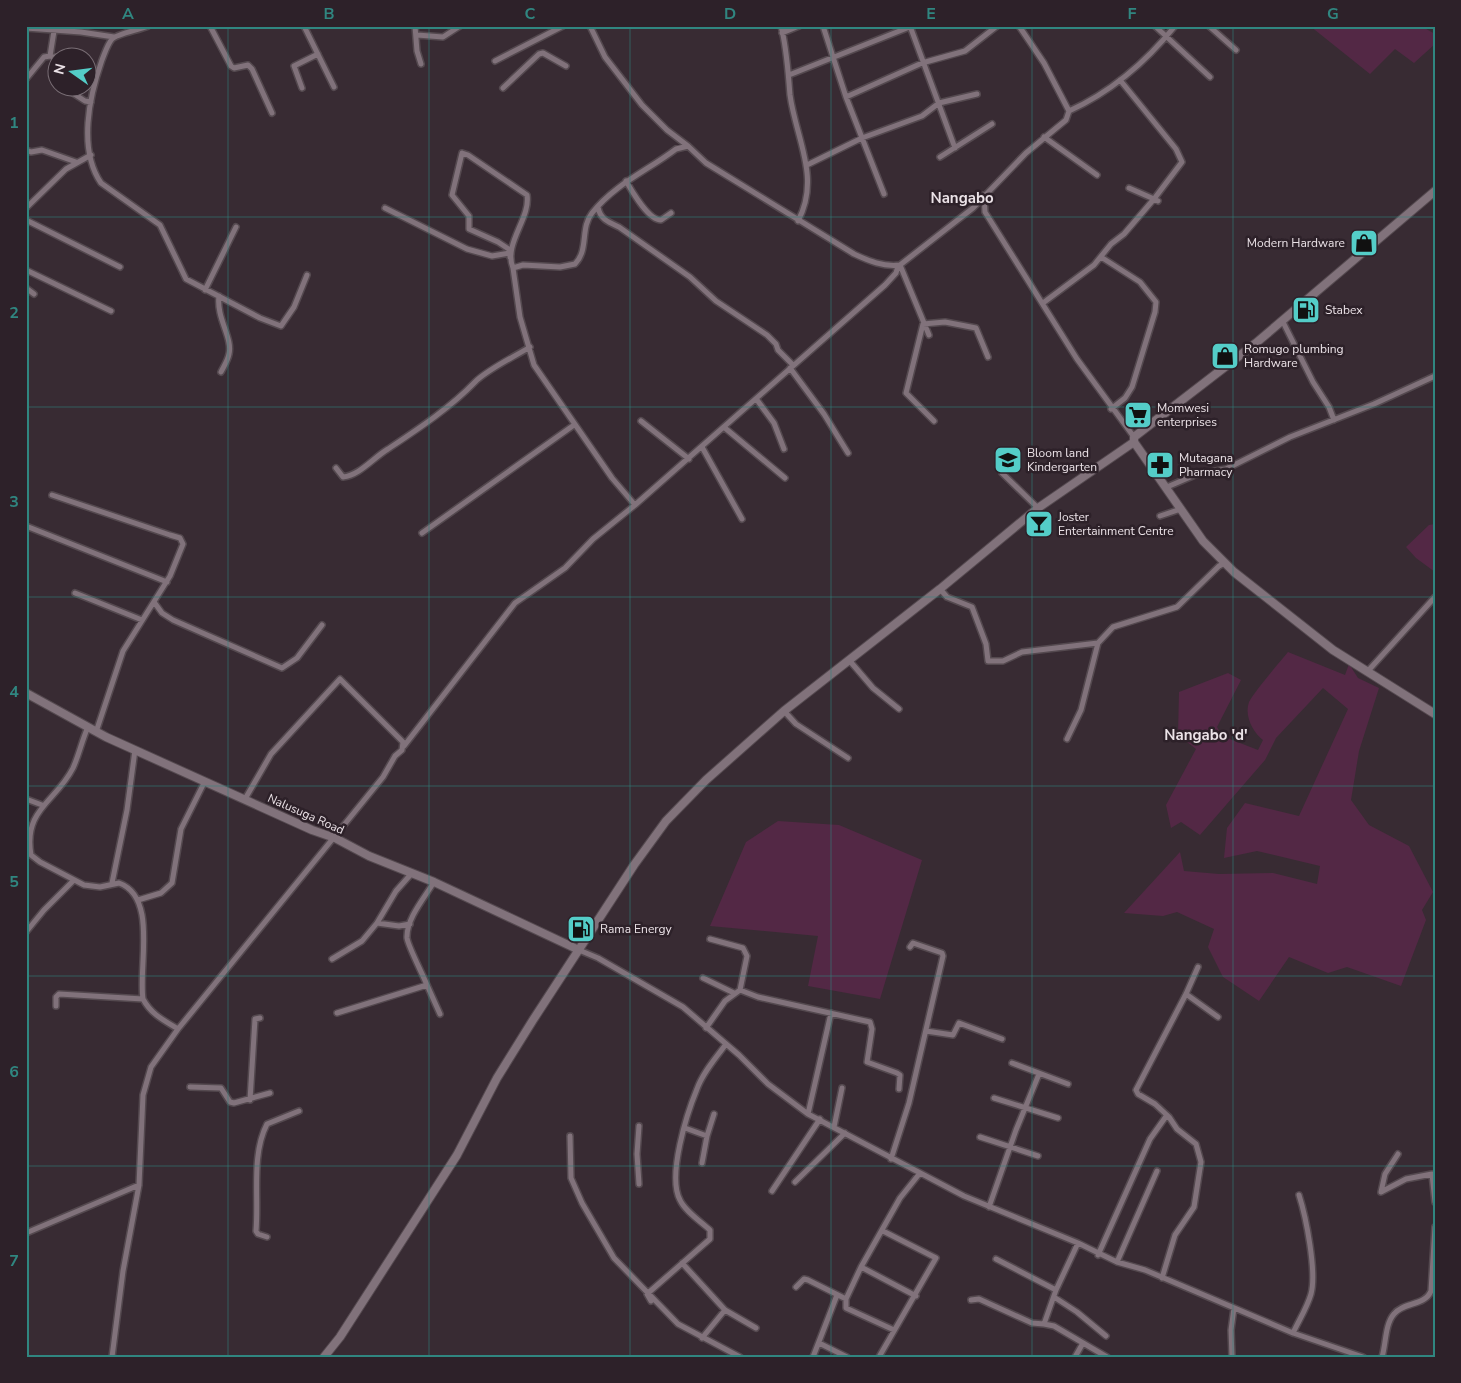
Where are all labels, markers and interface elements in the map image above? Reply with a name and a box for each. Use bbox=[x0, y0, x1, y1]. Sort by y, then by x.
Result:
text: A bbox=[122, 3, 134, 25]
text: B bbox=[323, 3, 335, 25]
text: C bbox=[525, 3, 536, 25]
text: D bbox=[724, 3, 736, 25]
text: E bbox=[926, 3, 936, 25]
text: F bbox=[1128, 3, 1137, 25]
text: G bbox=[1327, 3, 1339, 25]
north arrow bbox=[48, 48, 98, 98]
text: N bbox=[49, 62, 70, 76]
text: 1 bbox=[9, 112, 19, 134]
district label: Nangabo bbox=[930, 188, 994, 208]
shop icon: Modern Hardware bbox=[1349, 228, 1379, 258]
place label: Modern Hardware bbox=[1247, 235, 1345, 251]
fuel station icon: Stabex bbox=[1291, 295, 1321, 325]
text: 2 bbox=[9, 302, 19, 324]
place label: Stabex bbox=[1325, 302, 1363, 318]
shop icon: Romugo plumbing Hardware bbox=[1210, 341, 1240, 371]
place label: Romugo plumbing Hardware bbox=[1244, 341, 1344, 371]
supermarket icon: Momwesi enterprises bbox=[1123, 400, 1153, 430]
place label: Momwesi enterprises bbox=[1157, 400, 1217, 430]
school or university icon: Bloom land Kindergarten bbox=[993, 445, 1023, 475]
place label: Bloom land Kindergarten bbox=[1027, 445, 1097, 475]
pharmacy icon: Mutagana Pharmacy bbox=[1145, 450, 1175, 480]
place label: Mutagana Pharmacy bbox=[1179, 450, 1233, 480]
text: 3 bbox=[9, 491, 19, 513]
bar icon: Joster Entertainment Centre bbox=[1024, 509, 1054, 539]
place label: Joster Entertainment Centre bbox=[1057, 509, 1174, 539]
text: 4 bbox=[9, 681, 19, 703]
district label: Nangabo 'd' bbox=[1164, 725, 1248, 745]
street label: Nalusuga Road bbox=[265, 790, 347, 838]
text: 5 bbox=[9, 871, 19, 893]
fuel station icon: Rama Energy bbox=[566, 914, 596, 944]
place label: Rama Energy bbox=[600, 921, 673, 937]
text: 6 bbox=[9, 1061, 19, 1083]
text: 7 bbox=[9, 1250, 19, 1272]

